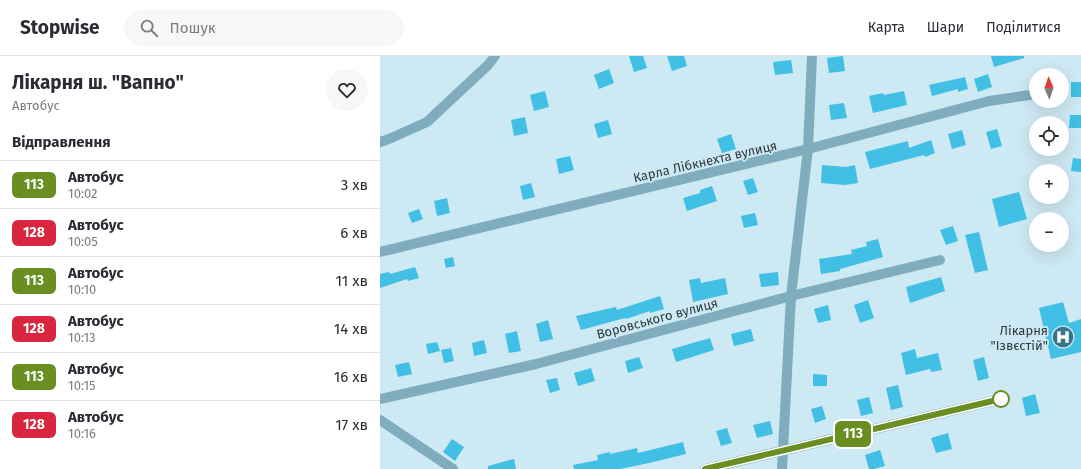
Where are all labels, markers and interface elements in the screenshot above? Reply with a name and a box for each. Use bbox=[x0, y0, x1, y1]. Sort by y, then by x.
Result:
search box bbox=[124, 10, 404, 46]
text: Stopwise bbox=[20, 16, 100, 39]
icon: search bbox=[138, 17, 160, 39]
text: Пошук bbox=[170, 19, 216, 37]
text: Карта bbox=[868, 19, 905, 36]
text: Шари bbox=[927, 19, 964, 36]
text: Поділитися bbox=[986, 19, 1061, 36]
north arrow bbox=[1029, 68, 1069, 108]
map controls bbox=[1029, 68, 1069, 252]
button: heart bbox=[326, 69, 368, 111]
text: Лікарня ш. "Вапно" bbox=[12, 71, 184, 94]
text: Автобус bbox=[12, 98, 60, 113]
button: locate bbox=[1029, 116, 1069, 156]
text: Відправлення bbox=[12, 133, 111, 151]
street label: Карла Лібкнехта вулиця bbox=[632, 138, 778, 185]
button: + bbox=[1029, 164, 1069, 204]
text: Автобус bbox=[68, 168, 124, 186]
text: 113 bbox=[24, 176, 44, 193]
text: 3 хв bbox=[341, 176, 368, 194]
text: 10:02 bbox=[68, 186, 98, 201]
button: − bbox=[1029, 212, 1069, 252]
text: Автобус bbox=[68, 216, 124, 234]
text: 128 bbox=[23, 224, 45, 241]
text: 6 хв bbox=[340, 224, 368, 242]
text: 10:05 bbox=[68, 234, 98, 249]
text: Автобус bbox=[68, 264, 124, 282]
text: 113 bbox=[24, 272, 44, 289]
text: 11 хв bbox=[336, 272, 368, 290]
text: 10:10 bbox=[68, 282, 96, 297]
street label: Воровського вулиця bbox=[595, 295, 719, 342]
text: Автобус bbox=[68, 312, 124, 330]
text: 128 bbox=[23, 320, 45, 337]
text: 14 хв bbox=[334, 320, 368, 338]
place label: Лікарня "Ізвєстій" bbox=[990, 323, 1048, 353]
hospital icon: Лікарня "Ізвєстій" bbox=[1050, 324, 1076, 350]
text: 10:13 bbox=[68, 330, 96, 345]
text: Автобус bbox=[68, 360, 124, 378]
text: 113 bbox=[24, 368, 44, 385]
text: 16 хв bbox=[334, 368, 368, 386]
text: 10:15 bbox=[68, 378, 96, 393]
unlabelled marker bbox=[992, 390, 1010, 408]
text: Автобус bbox=[68, 408, 124, 426]
text: 128 bbox=[23, 416, 45, 433]
text: 17 хв bbox=[335, 416, 368, 434]
line badge: 113 bbox=[830, 421, 876, 447]
text: 113 bbox=[843, 425, 863, 442]
text: 10:16 bbox=[68, 426, 96, 441]

